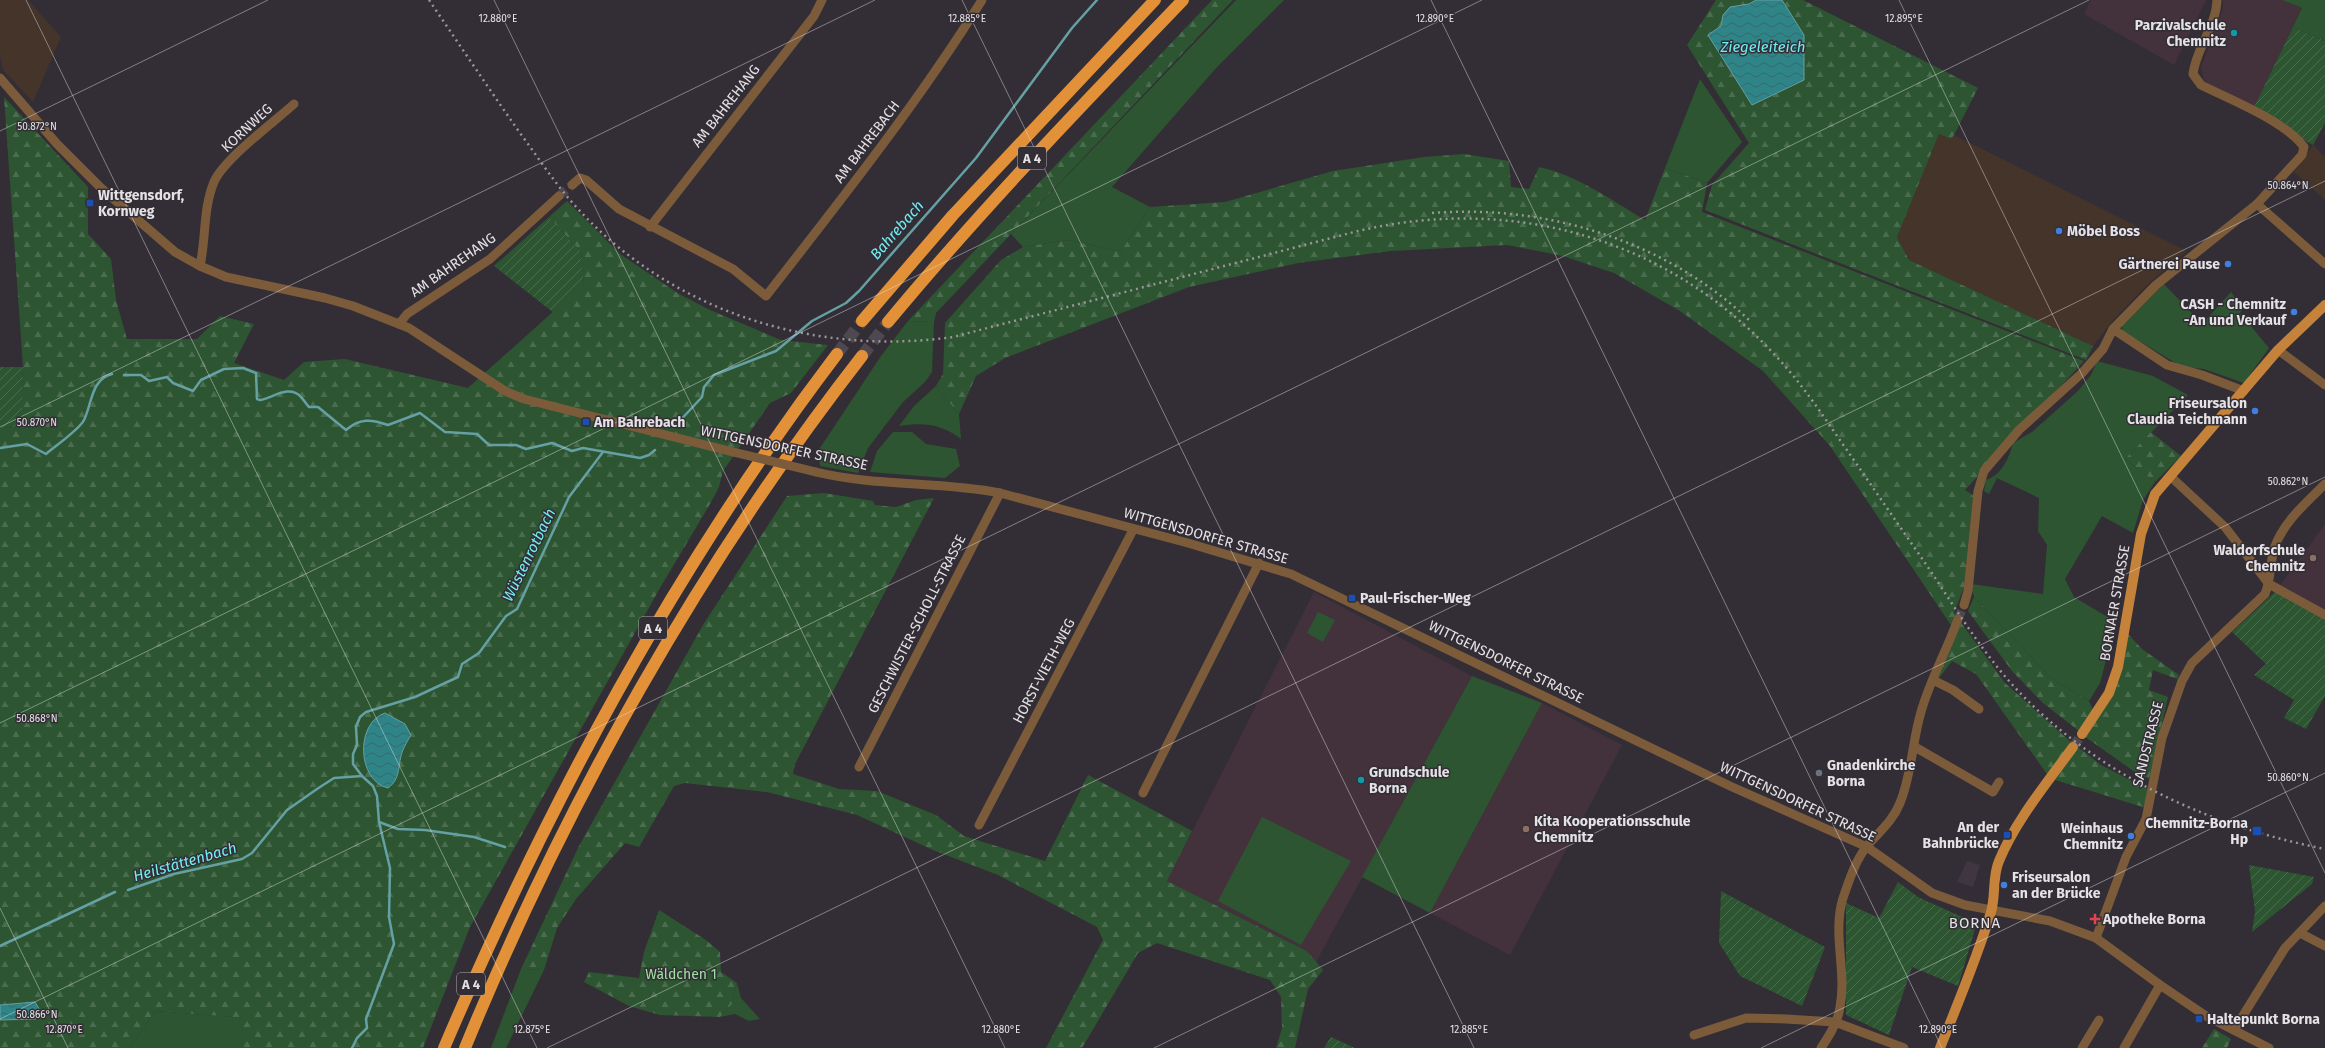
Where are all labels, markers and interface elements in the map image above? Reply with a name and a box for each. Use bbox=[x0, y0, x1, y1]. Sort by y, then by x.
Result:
text: 12.880°E bbox=[479, 13, 517, 25]
text: 12.885°E bbox=[948, 13, 986, 25]
text: 12.890°E bbox=[1416, 13, 1454, 25]
text: 12.895°E bbox=[1885, 13, 1923, 25]
place label: Parzivalschule Chemnitz bbox=[2135, 17, 2227, 50]
marker: Parzivalschule Chemnitz bbox=[2229, 28, 2239, 38]
water label: Ziegeleiteich bbox=[1719, 38, 1806, 56]
street label: AM BAHREHANG bbox=[688, 61, 764, 151]
street label: AM BAHREBACH bbox=[831, 98, 903, 186]
street label: KORNWEG bbox=[218, 100, 276, 156]
text: 50.872°N bbox=[17, 121, 57, 133]
road number: A 4 bbox=[1018, 147, 1046, 169]
text: 50.864°N bbox=[2267, 180, 2309, 192]
place label: Wittgensdorf, Kornweg bbox=[98, 187, 184, 220]
water label: Bahrebach bbox=[866, 197, 928, 263]
marker: Wittgensdorf, Kornweg bbox=[85, 198, 95, 208]
place label: Möbel Boss bbox=[2067, 223, 2140, 240]
marker: Möbel Boss bbox=[2054, 226, 2064, 236]
street label: AM BAHREHANG bbox=[407, 229, 499, 301]
place label: Gärtnerei Pause bbox=[2118, 256, 2220, 273]
marker: Gärtnerei Pause bbox=[2223, 259, 2233, 269]
place label: CASH - Chemnitz -An und Verkauf bbox=[2181, 296, 2288, 329]
marker: CASH - Chemnitz -An und Verkauf bbox=[2289, 307, 2299, 317]
place label: Friseursalon Claudia Teichmann bbox=[2127, 395, 2247, 428]
marker: Friseursalon Claudia Teichmann bbox=[2250, 406, 2260, 416]
place label: Am Bahrebach bbox=[593, 414, 685, 431]
text: 50.870°N bbox=[17, 417, 57, 429]
marker: Am Bahrebach bbox=[581, 417, 591, 427]
street label: WITTGENSDORFER STRASSE bbox=[699, 422, 869, 474]
text: 50.862°N bbox=[2268, 476, 2308, 488]
street label: WITTGENSDORFER STRASSE bbox=[1122, 504, 1290, 568]
water label: Wüstenrotbach bbox=[499, 505, 559, 605]
street label: GESCHWISTER-SCHOLL-STRASSE bbox=[864, 532, 970, 716]
place label: Waldorfschule Chemnitz bbox=[2213, 542, 2306, 575]
street label: BORNAER STRASSE bbox=[2096, 544, 2134, 662]
marker: Waldorfschule Chemnitz bbox=[2308, 553, 2318, 563]
place label: Paul-Fischer-Weg bbox=[1360, 590, 1471, 607]
marker: Paul-Fischer-Weg bbox=[1347, 593, 1357, 603]
street label: HORST-VIETH-WEG bbox=[1009, 616, 1079, 726]
road number: A 4 bbox=[639, 617, 667, 639]
street label: WITTGENSDORFER STRASSE bbox=[1426, 617, 1586, 707]
street label: SANDSTRASSE bbox=[2129, 699, 2167, 789]
text: 50.868°N bbox=[16, 713, 58, 725]
place label: Gnadenkirche Borna bbox=[1827, 757, 1916, 790]
street label: WITTGENSDORFER STRASSE bbox=[1717, 758, 1879, 846]
place label: Grundschule Borna bbox=[1369, 764, 1450, 797]
marker: Gnadenkirche Borna bbox=[1814, 768, 1824, 778]
text: 50.860°N bbox=[2267, 772, 2309, 784]
marker: Grundschule Borna bbox=[1356, 775, 1366, 785]
place label: Kita Kooperationsschule Chemnitz bbox=[1534, 813, 1691, 846]
place label: Chemnitz-Borna Hp bbox=[2145, 815, 2248, 848]
place label: An der Bahnbrücke bbox=[1923, 819, 1999, 852]
place label: Weinhaus Chemnitz bbox=[2061, 820, 2124, 853]
marker: Kita Kooperationsschule Chemnitz bbox=[1521, 824, 1531, 834]
marker: Chemnitz-Borna Hp bbox=[2251, 825, 2263, 837]
marker: An der Bahnbrücke bbox=[2002, 830, 2012, 840]
marker: Weinhaus Chemnitz bbox=[2126, 831, 2136, 841]
water label: Heilstättenbach bbox=[131, 839, 239, 885]
place label: Friseursalon an der Brücke bbox=[2012, 869, 2101, 902]
marker: Friseursalon an der Brücke bbox=[1999, 880, 2009, 890]
place label: Apotheke Borna bbox=[2102, 911, 2206, 928]
district label: BORNA bbox=[1949, 914, 2001, 932]
marker: Apotheke Borna bbox=[2090, 914, 2100, 924]
park label: Wäldchen 1 bbox=[645, 966, 717, 983]
road number: A 4 bbox=[457, 973, 485, 995]
text: 50.866°N bbox=[16, 1009, 58, 1021]
place label: Haltepunkt Borna bbox=[2207, 1011, 2320, 1028]
marker: Haltepunkt Borna bbox=[2194, 1014, 2204, 1024]
text: 12.870°E bbox=[45, 1024, 83, 1036]
text: 12.875°E bbox=[514, 1024, 550, 1036]
text: 12.880°E bbox=[982, 1024, 1020, 1036]
text: 12.885°E bbox=[1450, 1024, 1488, 1036]
text: 12.890°E bbox=[1919, 1024, 1957, 1036]

